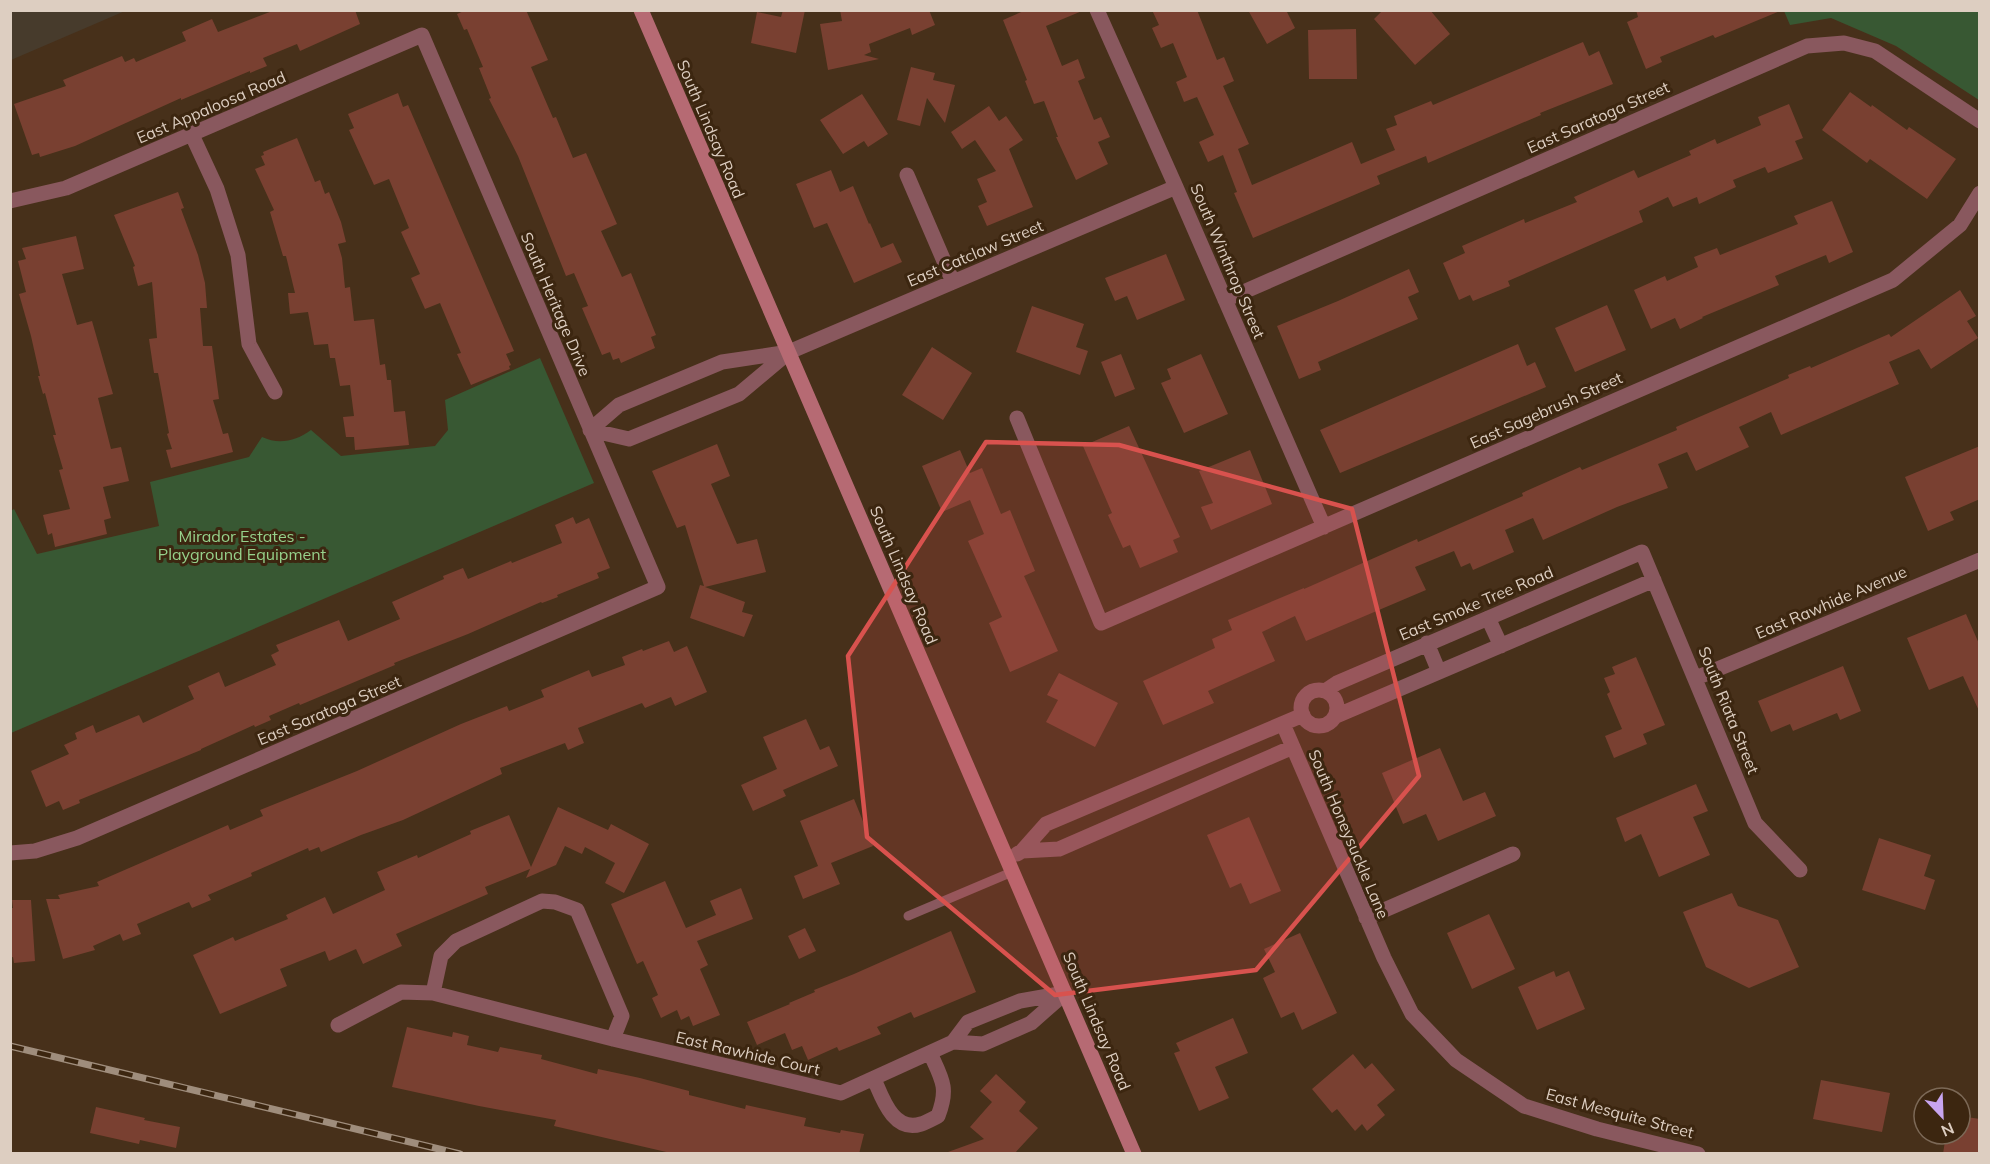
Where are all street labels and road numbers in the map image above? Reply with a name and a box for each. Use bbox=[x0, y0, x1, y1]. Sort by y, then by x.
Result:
street label: South Lindsay Road bbox=[673, 57, 749, 201]
street label: East Appaloosa Road bbox=[133, 67, 289, 147]
street label: East Saratoga Street bbox=[1524, 76, 1673, 157]
street label: South Winthrop Street bbox=[1186, 181, 1270, 342]
street label: East Catclaw Street bbox=[904, 215, 1046, 291]
street label: South Heritage Drive bbox=[517, 229, 595, 379]
street label: East Sagebrush Street bbox=[1467, 367, 1626, 453]
street label: South Lindsay Road bbox=[866, 503, 942, 647]
street label: East Smoke Tree Road bbox=[1396, 561, 1556, 645]
street label: East Rawhide Avenue bbox=[1752, 561, 1910, 643]
street label: South Riata Street bbox=[1694, 643, 1764, 777]
street label: East Saratoga Street bbox=[254, 671, 404, 749]
street label: South Honeysuckle Lane bbox=[1304, 746, 1394, 922]
street label: South Lindsay Road bbox=[1059, 949, 1135, 1093]
street label: East Rawhide Court bbox=[674, 1027, 822, 1079]
street label: East Mesquite Street bbox=[1544, 1084, 1696, 1142]

